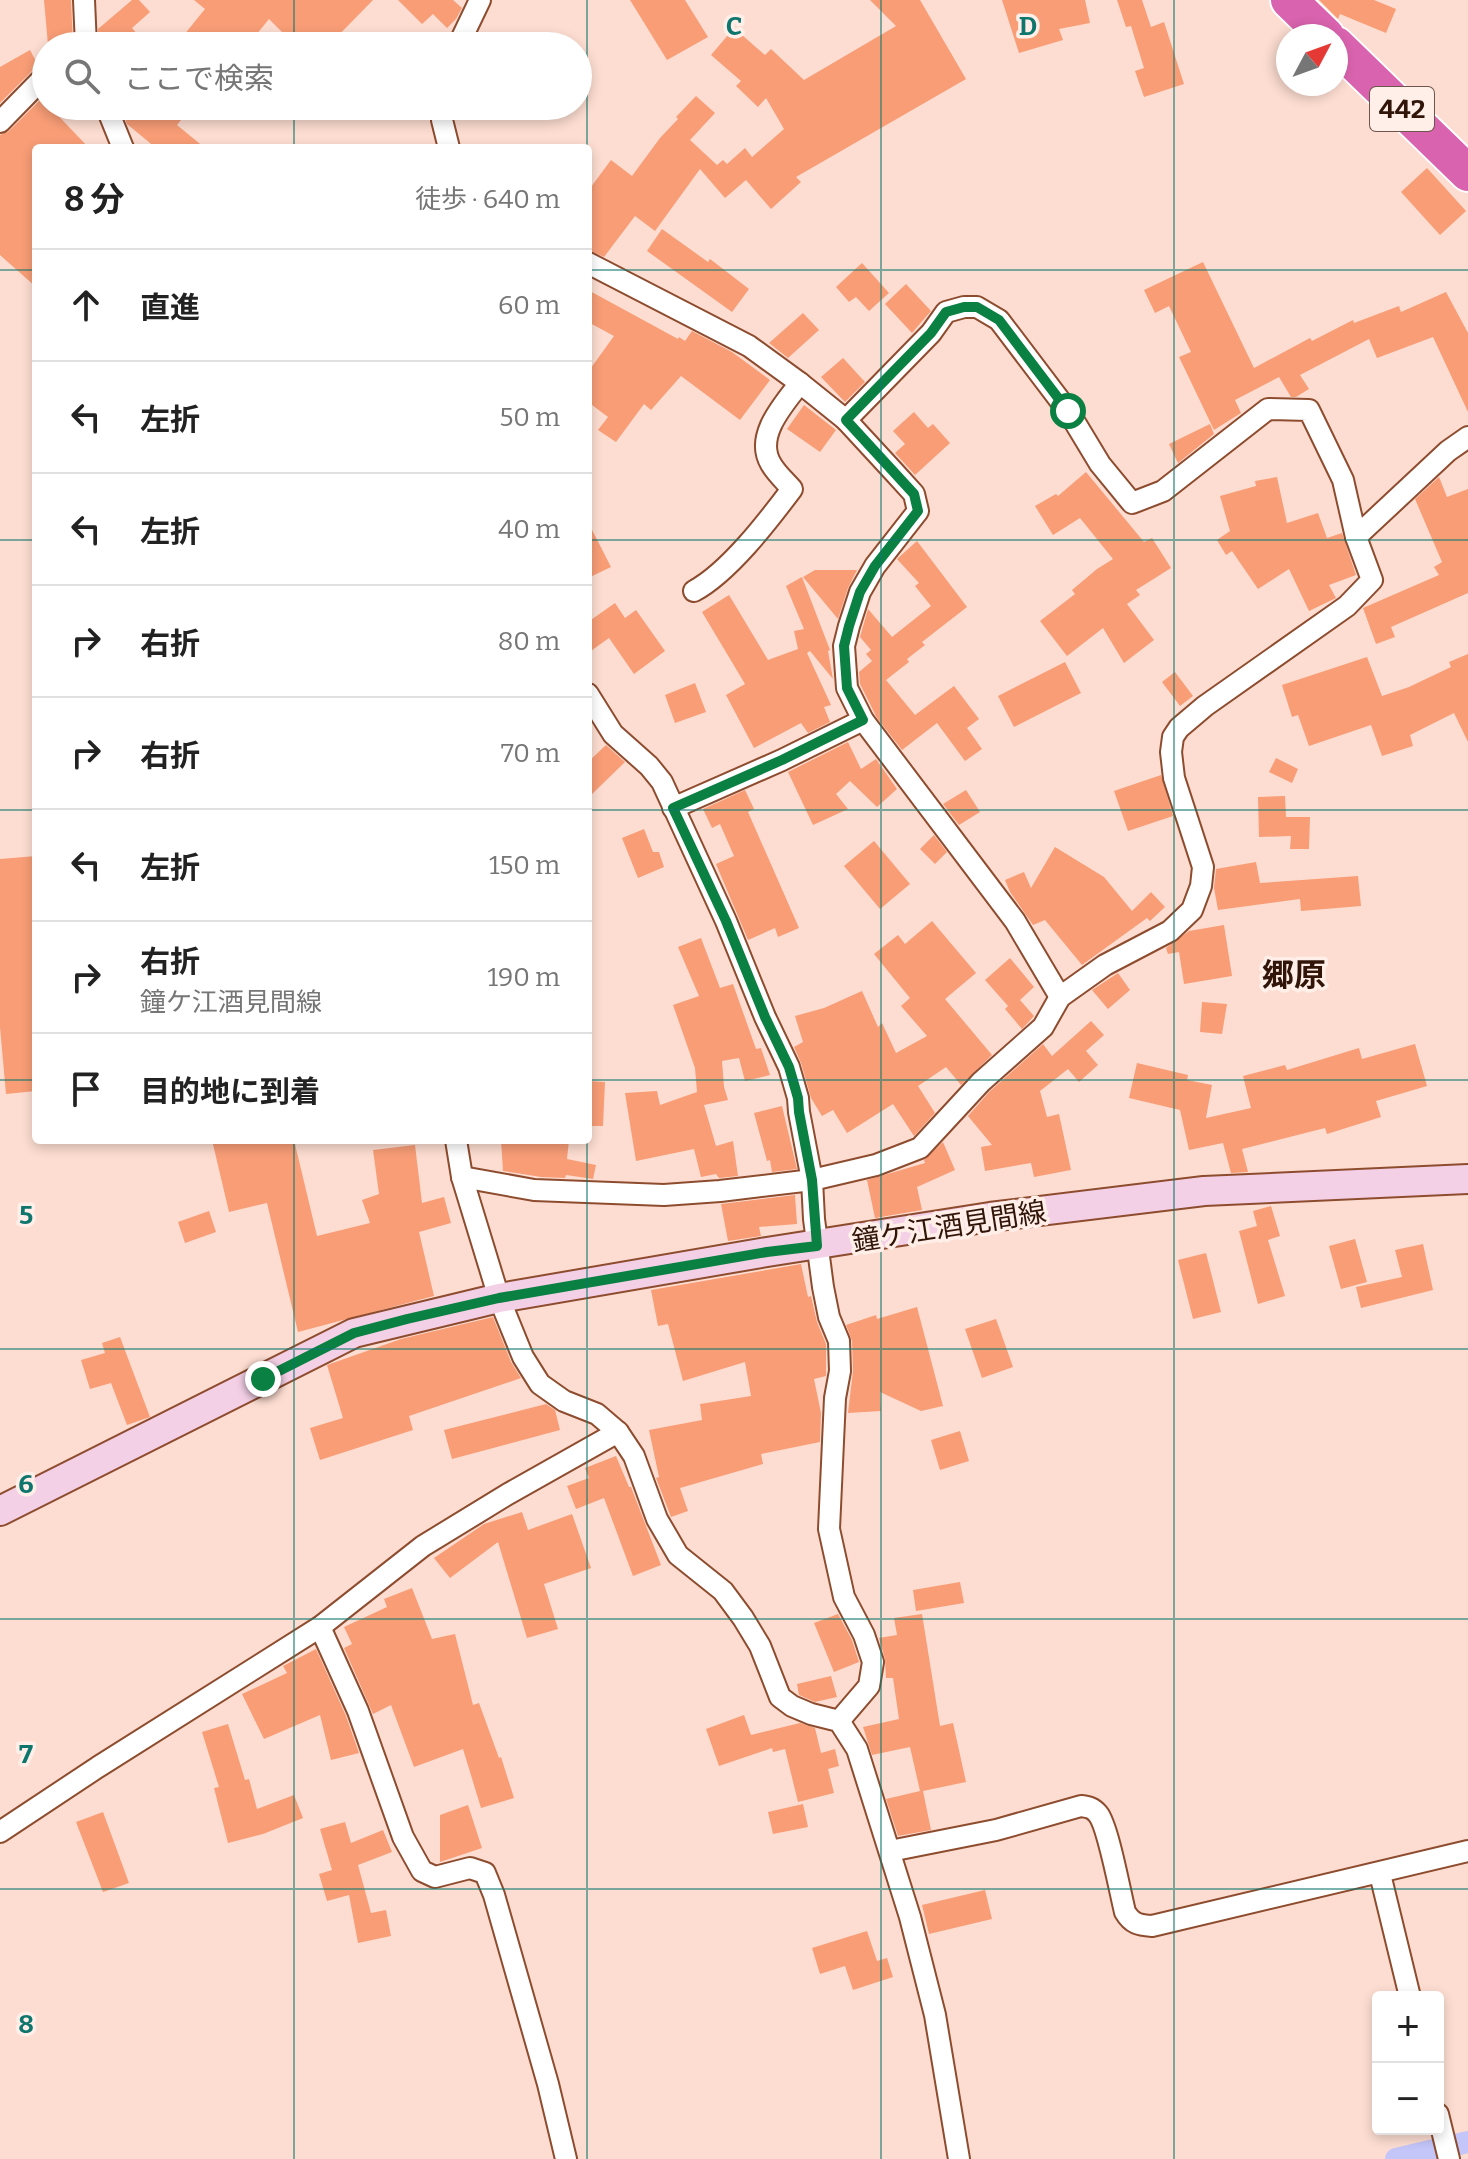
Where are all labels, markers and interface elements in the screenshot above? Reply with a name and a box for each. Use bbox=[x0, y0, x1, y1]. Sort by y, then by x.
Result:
text: C bbox=[726, 11, 742, 42]
text: D bbox=[1019, 11, 1037, 42]
north arrow bbox=[1276, 24, 1348, 96]
search box bbox=[32, 32, 592, 120]
icon: search bbox=[60, 54, 104, 98]
text: ここで検索 bbox=[124, 61, 274, 97]
road number: 442 bbox=[1370, 87, 1434, 131]
text: 8 分 bbox=[64, 179, 125, 220]
text: 徒歩 · 640 m bbox=[415, 184, 560, 215]
icon: ahead bbox=[64, 283, 108, 327]
text: 直進 bbox=[140, 290, 200, 326]
text: 60 m bbox=[498, 290, 560, 321]
route start bbox=[1050, 393, 1086, 429]
icon: left bbox=[64, 395, 108, 439]
text: 左折 bbox=[140, 402, 200, 438]
text: 50 m bbox=[499, 402, 560, 433]
icon: left bbox=[64, 507, 108, 551]
text: 左折 bbox=[140, 514, 200, 550]
text: 40 m bbox=[498, 514, 560, 545]
icon: right bbox=[64, 619, 108, 663]
text: 右折 bbox=[140, 626, 200, 662]
text: 80 m bbox=[498, 626, 560, 657]
icon: right bbox=[64, 731, 108, 775]
text: 右折 bbox=[140, 738, 200, 774]
text: 70 m bbox=[501, 738, 560, 769]
icon: left bbox=[64, 843, 108, 887]
text: 左折 bbox=[140, 850, 200, 886]
text: 150 m bbox=[489, 850, 560, 881]
text: 右折 bbox=[140, 944, 200, 980]
icon: right bbox=[64, 955, 108, 999]
district label: 郷原 bbox=[1262, 956, 1326, 994]
text: 190 m bbox=[488, 962, 560, 993]
text: 鐘ケ江酒見間線 bbox=[140, 987, 322, 1018]
icon: arrive bbox=[64, 1067, 108, 1111]
text: 目的地に到着 bbox=[140, 1074, 320, 1110]
street label: 鐘ケ江酒見間線 bbox=[850, 1195, 1048, 1258]
text: 5 bbox=[19, 1200, 33, 1231]
route end bbox=[245, 1361, 281, 1397]
text: 6 bbox=[18, 1469, 34, 1500]
text: 7 bbox=[19, 1739, 33, 1770]
map controls bbox=[1372, 1991, 1444, 2135]
button: + bbox=[1372, 1991, 1444, 2063]
text: 8 bbox=[18, 2009, 34, 2040]
button: − bbox=[1372, 2063, 1444, 2135]

